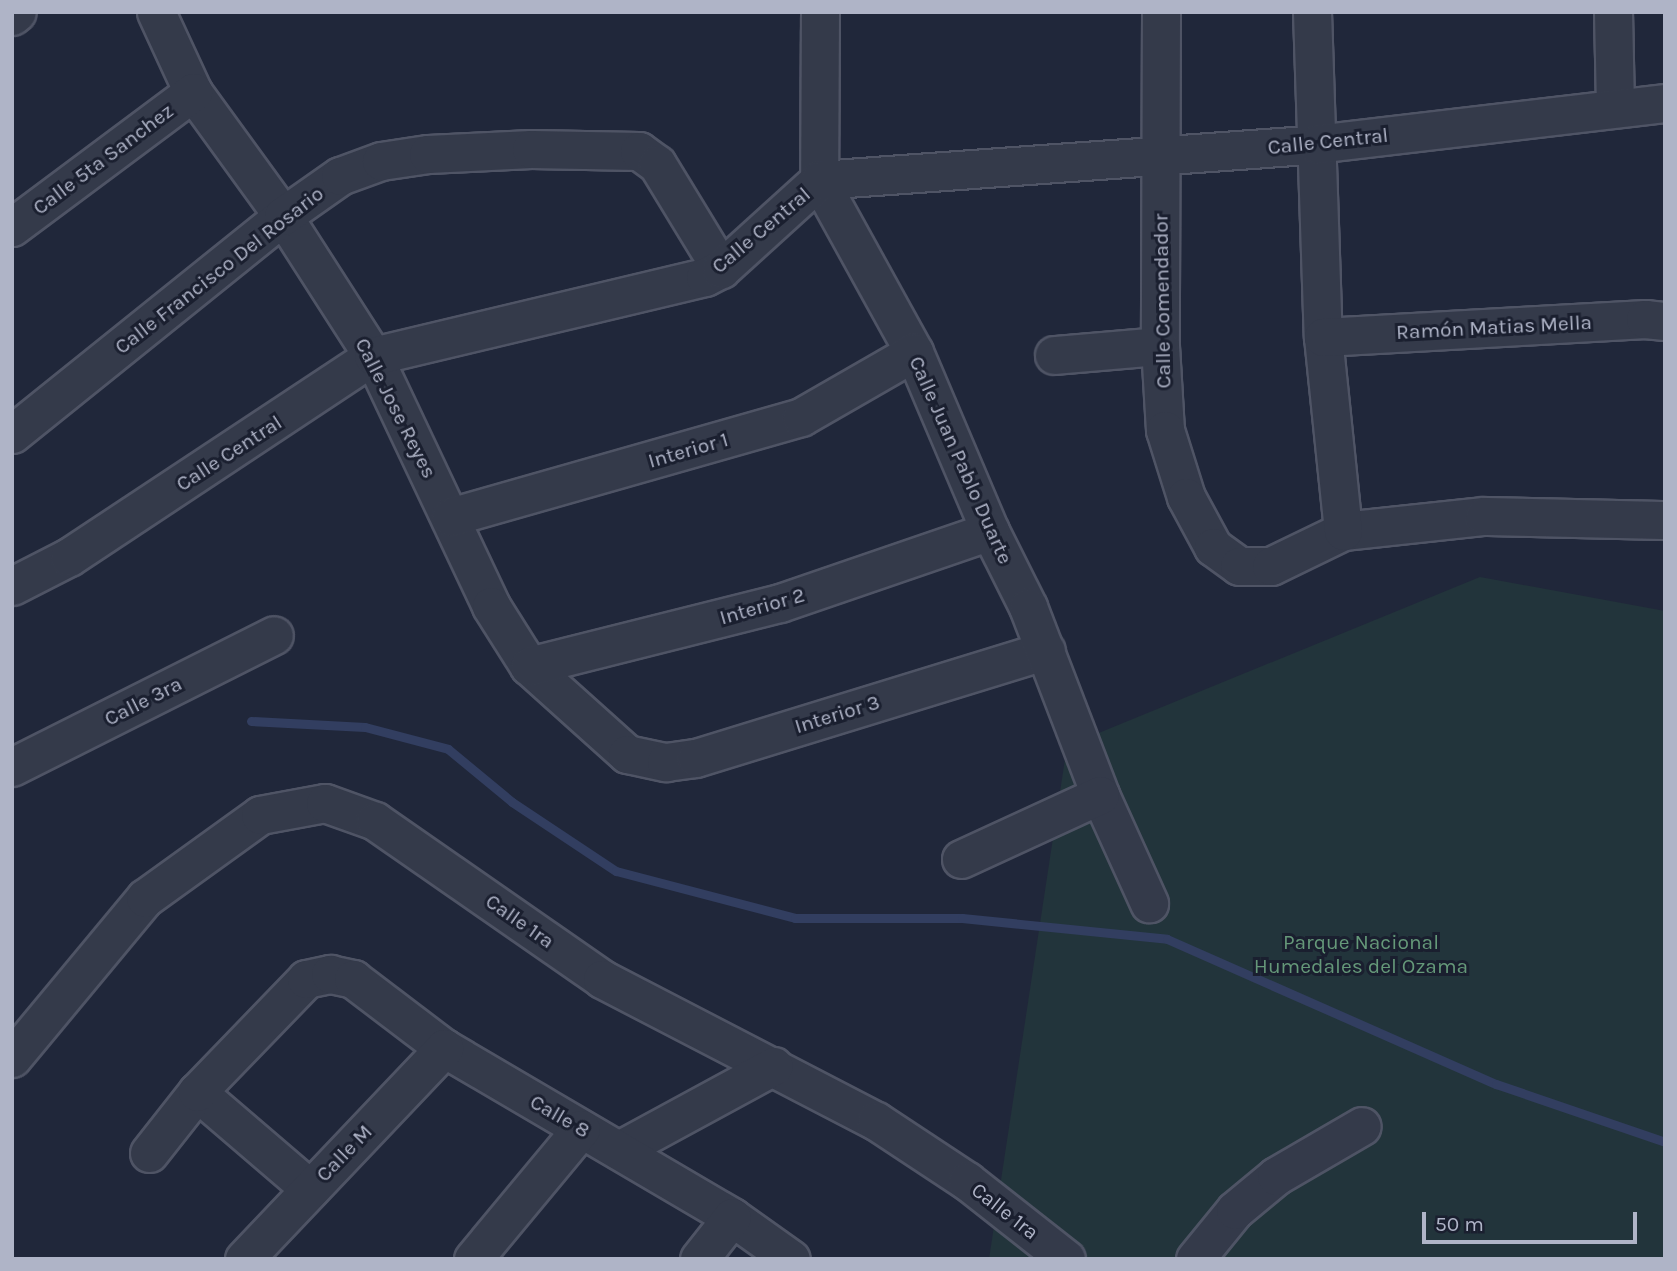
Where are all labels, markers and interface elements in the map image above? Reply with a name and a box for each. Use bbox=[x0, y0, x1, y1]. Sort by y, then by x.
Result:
street label: Calle 5ta Sanchez bbox=[28, 98, 178, 220]
street label: Calle Central bbox=[1266, 122, 1390, 160]
street label: Calle Francisco Del Rosario bbox=[110, 181, 328, 359]
street label: Calle Central bbox=[706, 181, 816, 279]
street label: Calle Comendador bbox=[1148, 213, 1176, 389]
street label: Ramón Matias Mella bbox=[1395, 309, 1593, 345]
street label: Calle Jose Reyes bbox=[350, 334, 442, 482]
street label: Calle Juan Pablo Duarte bbox=[904, 352, 1018, 568]
street label: Calle Central bbox=[171, 409, 287, 497]
street label: Interior 1 bbox=[645, 427, 731, 473]
street label: Interior 2 bbox=[717, 582, 807, 630]
street label: Calle 3ra bbox=[100, 671, 186, 731]
street label: Interior 3 bbox=[791, 689, 883, 739]
street label: Calle 1ra bbox=[481, 888, 559, 954]
park label: Parque Nacional Humedales del Ozama bbox=[1254, 929, 1468, 979]
street label: Calle 8 bbox=[526, 1089, 594, 1143]
street label: Calle M bbox=[311, 1119, 377, 1187]
street label: Calle 1ra bbox=[966, 1177, 1044, 1245]
scale bar bbox=[1425, 1198, 1640, 1242]
text: 50 m bbox=[1435, 1212, 1484, 1236]

